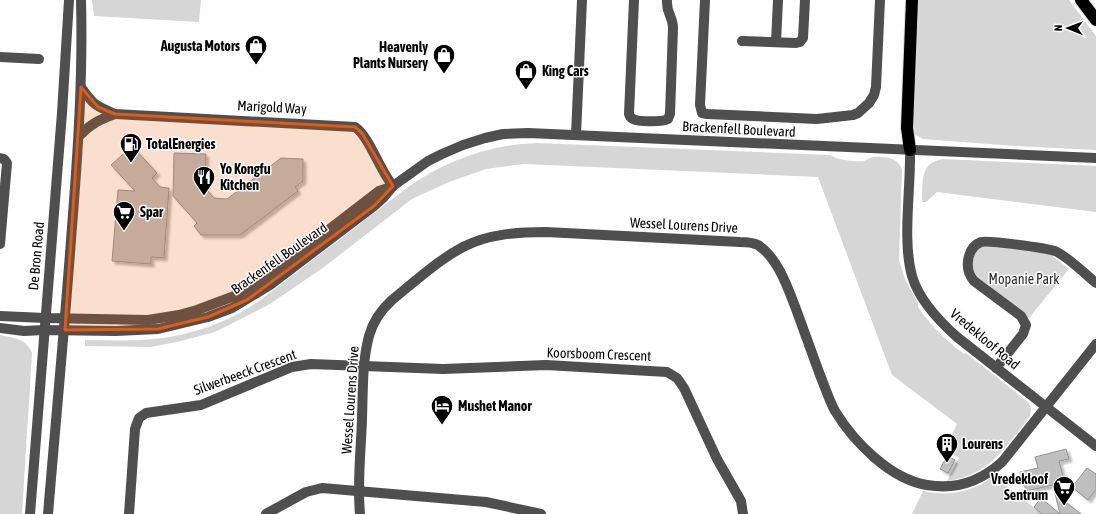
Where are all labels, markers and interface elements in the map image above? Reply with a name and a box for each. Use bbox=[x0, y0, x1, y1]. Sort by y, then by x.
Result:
north arrow bbox=[1048, 8, 1088, 48]
text: N bbox=[1052, 24, 1064, 31]
shop icon: Augusta Motors bbox=[243, 33, 269, 66]
place label: Augusta Motors bbox=[160, 38, 240, 54]
place label: Heavenly Plants Nursery bbox=[353, 39, 428, 71]
shop icon: Heavenly Plants Nursery bbox=[431, 42, 457, 75]
shop icon: King Cars bbox=[513, 58, 539, 91]
place label: King Cars bbox=[542, 63, 589, 79]
street label: Marigold Way bbox=[237, 97, 307, 117]
street label: Brackenfell Boulevard bbox=[682, 118, 796, 140]
fuel station icon: TotalEnergies bbox=[118, 131, 144, 164]
place label: TotalEnergies bbox=[146, 136, 216, 152]
place label: Yo Kongfu Kitchen bbox=[219, 161, 271, 193]
restaurant icon: Yo Kongfu Kitchen bbox=[191, 164, 217, 197]
supermarket icon: Spar bbox=[111, 199, 137, 232]
place label: Spar bbox=[140, 204, 164, 220]
street label: Wessel Lourens Drive bbox=[630, 214, 738, 236]
street label: Brackenfell Boulevard bbox=[228, 219, 330, 297]
street label: De Bron Road bbox=[25, 221, 47, 291]
park label: Mopanie Park bbox=[989, 271, 1059, 287]
street label: Vredekloof Road bbox=[947, 305, 1023, 373]
street label: Koorsboom Crescent bbox=[546, 344, 652, 364]
street label: Silwerbeeck Crescent bbox=[192, 346, 298, 398]
street label: Wessel Lourens Drive bbox=[338, 346, 362, 454]
hotel icon: Mushet Manor bbox=[429, 393, 455, 426]
place label: Mushet Manor bbox=[458, 398, 532, 414]
building icon: Lourens bbox=[934, 431, 960, 464]
place label: Lourens bbox=[962, 436, 1003, 452]
place label: Vredekloof Sentrum bbox=[990, 471, 1048, 503]
supermarket icon: Vredekloof Sentrum bbox=[1051, 474, 1077, 507]

